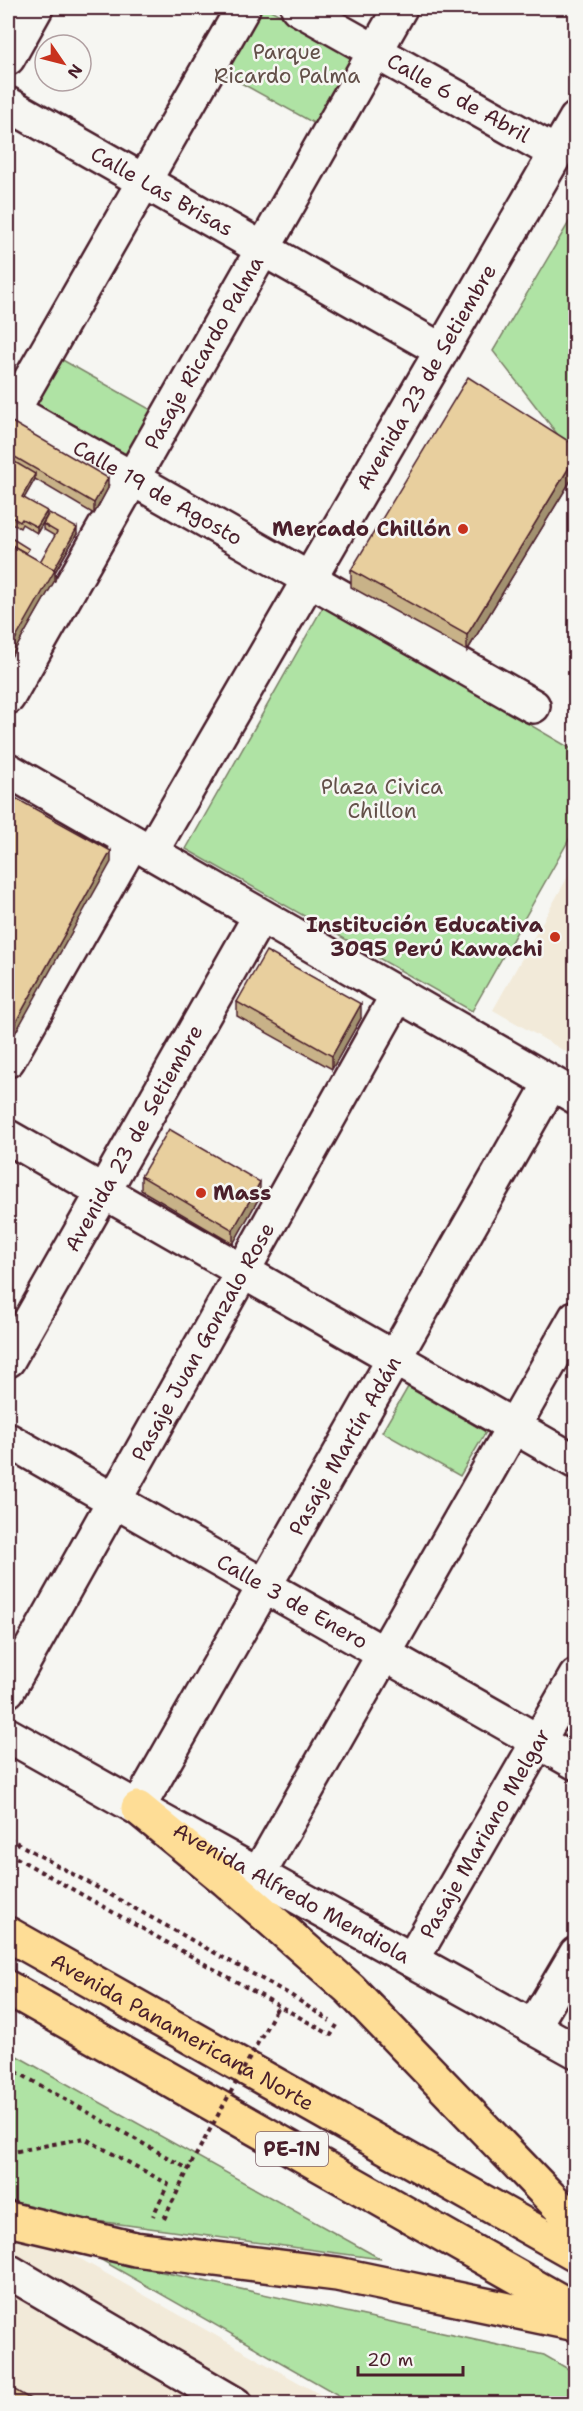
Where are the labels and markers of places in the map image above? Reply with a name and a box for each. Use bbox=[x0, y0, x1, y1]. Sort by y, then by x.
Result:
place label: Mercado Chillón bbox=[272, 515, 451, 543]
marker: Mercado Chillón bbox=[456, 522, 470, 536]
place label: Institución Educativa 3095 Perú Kawachi bbox=[306, 911, 544, 963]
marker: Institución Educativa 3095 Perú Kawachi bbox=[548, 930, 562, 944]
place label: Mass bbox=[213, 1179, 271, 1207]
marker: Mass bbox=[194, 1186, 208, 1200]

